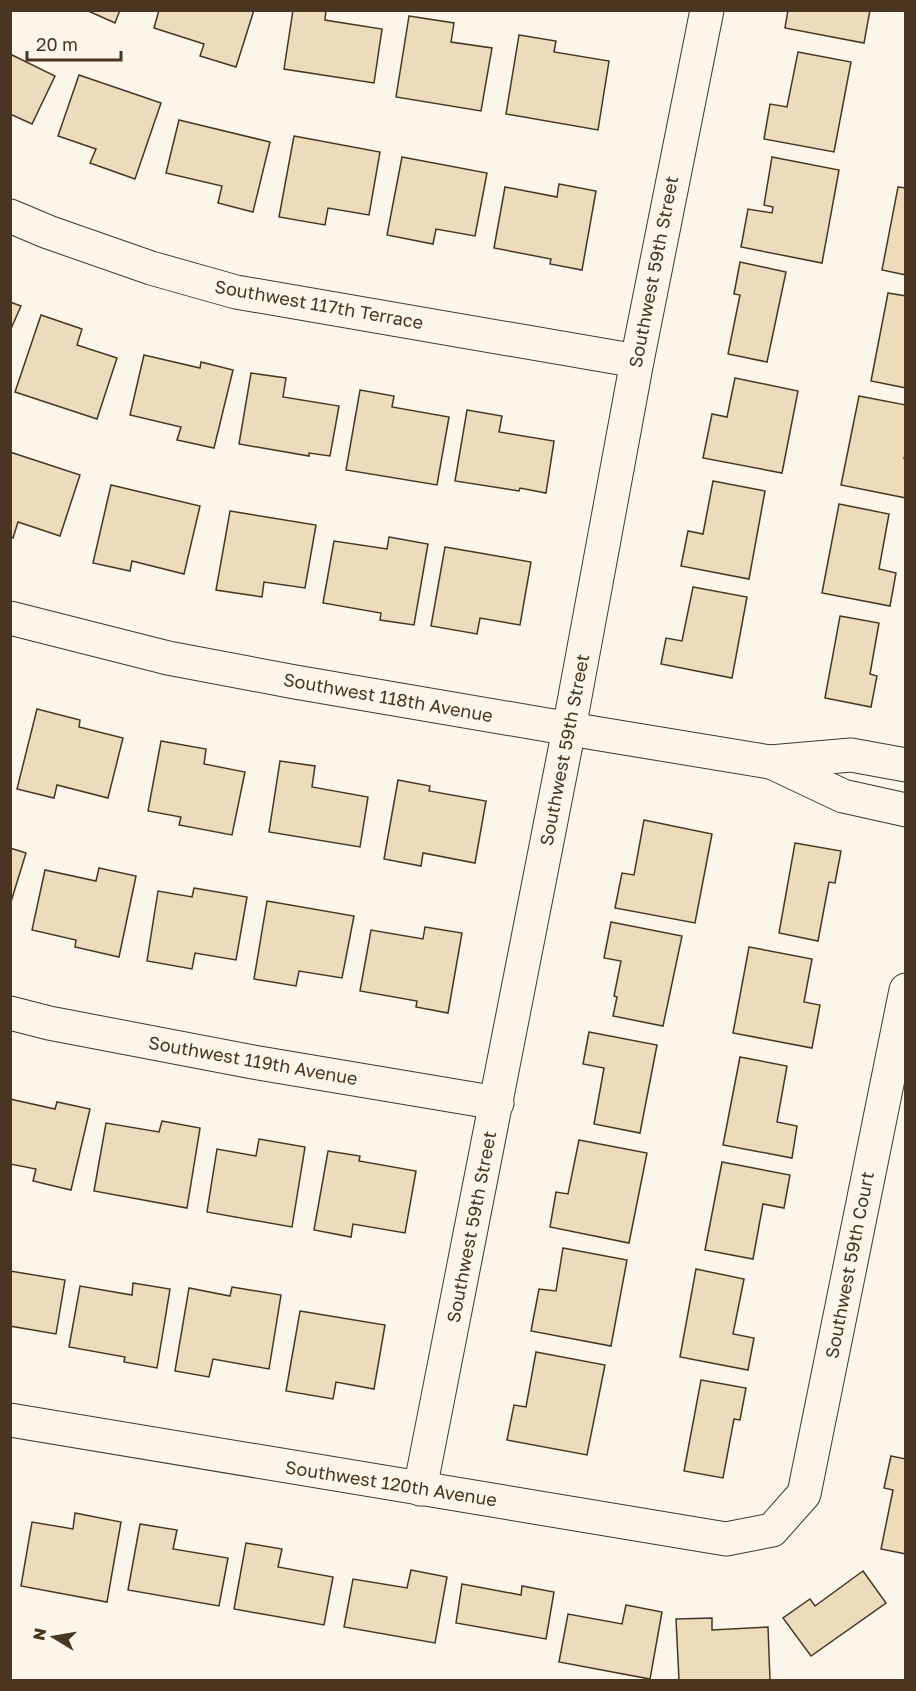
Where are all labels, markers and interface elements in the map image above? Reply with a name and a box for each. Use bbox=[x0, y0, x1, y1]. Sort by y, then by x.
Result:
scale bar bbox=[27, 24, 122, 62]
text: 20 m bbox=[36, 33, 78, 55]
street label: Southwest 59th Street bbox=[624, 174, 682, 370]
street label: Southwest 117th Terrace bbox=[213, 275, 425, 333]
street label: Southwest 59th Street bbox=[535, 652, 593, 848]
street label: Southwest 118th Avenue bbox=[282, 668, 495, 726]
street label: Southwest 119th Avenue bbox=[147, 1031, 359, 1089]
street label: Southwest 59th Street bbox=[442, 1129, 500, 1325]
street label: Southwest 59th Court bbox=[820, 1169, 878, 1360]
street label: Southwest 120th Avenue bbox=[284, 1455, 499, 1511]
north arrow bbox=[24, 1607, 84, 1667]
text: N bbox=[28, 1626, 50, 1642]

